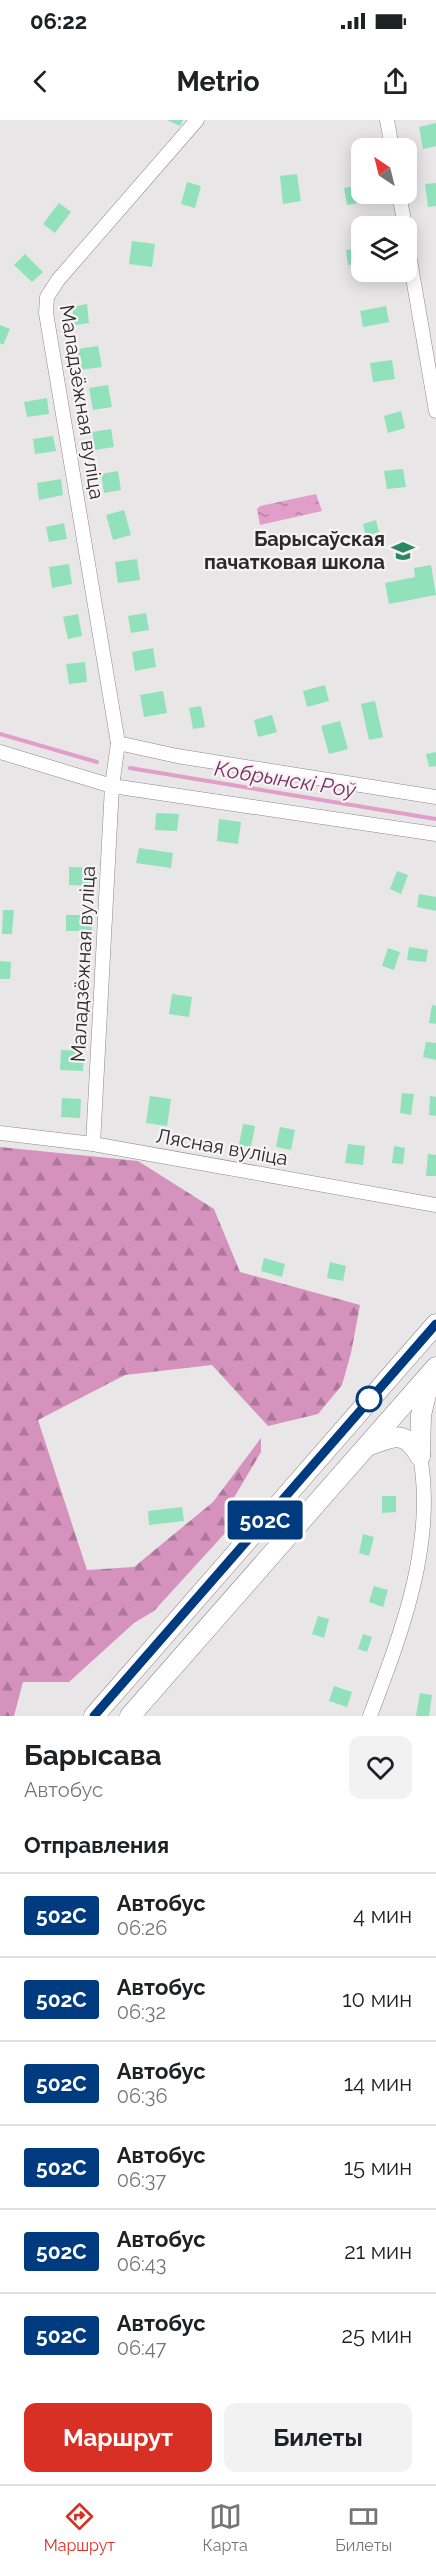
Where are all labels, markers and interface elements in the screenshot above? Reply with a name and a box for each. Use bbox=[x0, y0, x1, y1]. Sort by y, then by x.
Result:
text: 06:22 bbox=[30, 8, 87, 34]
icon: back bbox=[24, 65, 57, 98]
icon: share bbox=[379, 65, 412, 98]
text: Metrio bbox=[176, 66, 260, 97]
north arrow bbox=[351, 138, 417, 204]
map controls bbox=[351, 138, 417, 282]
button: layers bbox=[351, 216, 417, 282]
street label: Маладзёжная вуліца bbox=[55, 303, 109, 501]
place label: Барысаўская пачатковая школа bbox=[204, 527, 385, 574]
school or university icon: Барысаўская пачатковая школа bbox=[390, 538, 416, 564]
water label: Кобрынскі Роў bbox=[213, 756, 358, 803]
street label: Маладзёжная вуліца bbox=[66, 865, 100, 1063]
street label: Лясная вуліца bbox=[154, 1124, 290, 1170]
unlabelled marker bbox=[356, 1386, 382, 1412]
line badge: 502С bbox=[223, 1500, 307, 1540]
text: 502С bbox=[240, 1508, 290, 1533]
button: heart bbox=[349, 1736, 412, 1799]
text: Барысава bbox=[24, 1739, 162, 1772]
text: Автобус bbox=[24, 1778, 103, 1802]
text: Отправления bbox=[24, 1832, 169, 1858]
text: Автобус bbox=[117, 1890, 206, 1916]
text: 4 мин bbox=[353, 1902, 412, 1928]
text: 502С bbox=[36, 1903, 87, 1928]
text: 06:26 bbox=[117, 1916, 167, 1940]
text: Автобус bbox=[117, 1974, 206, 2000]
text: 10 мин bbox=[342, 1986, 412, 2012]
text: 502С bbox=[36, 1987, 87, 2012]
text: 06:32 bbox=[117, 2000, 166, 2024]
text: Автобус bbox=[117, 2058, 206, 2084]
text: 14 мин bbox=[344, 2070, 412, 2096]
text: 502С bbox=[36, 2071, 87, 2096]
text: 06:36 bbox=[117, 2084, 168, 2108]
text: Автобус bbox=[117, 2142, 206, 2168]
text: 15 мин bbox=[344, 2154, 412, 2180]
text: 502С bbox=[36, 2155, 87, 2180]
text: 06:37 bbox=[117, 2168, 166, 2192]
text: Автобус bbox=[117, 2226, 206, 2252]
text: 21 мин bbox=[344, 2238, 412, 2264]
text: 502С bbox=[36, 2239, 87, 2264]
text: 06:43 bbox=[117, 2252, 166, 2276]
text: Автобус bbox=[117, 2310, 206, 2336]
text: 25 мин bbox=[342, 2322, 412, 2348]
text: 502С bbox=[36, 2323, 87, 2348]
text: 06:47 bbox=[117, 2336, 166, 2360]
button: Маршрут bbox=[24, 2403, 212, 2472]
button: Билеты bbox=[224, 2403, 412, 2472]
tab: Маршрут bbox=[44, 2500, 115, 2555]
tab: Карта bbox=[203, 2500, 248, 2555]
tab: Билеты bbox=[335, 2500, 392, 2555]

